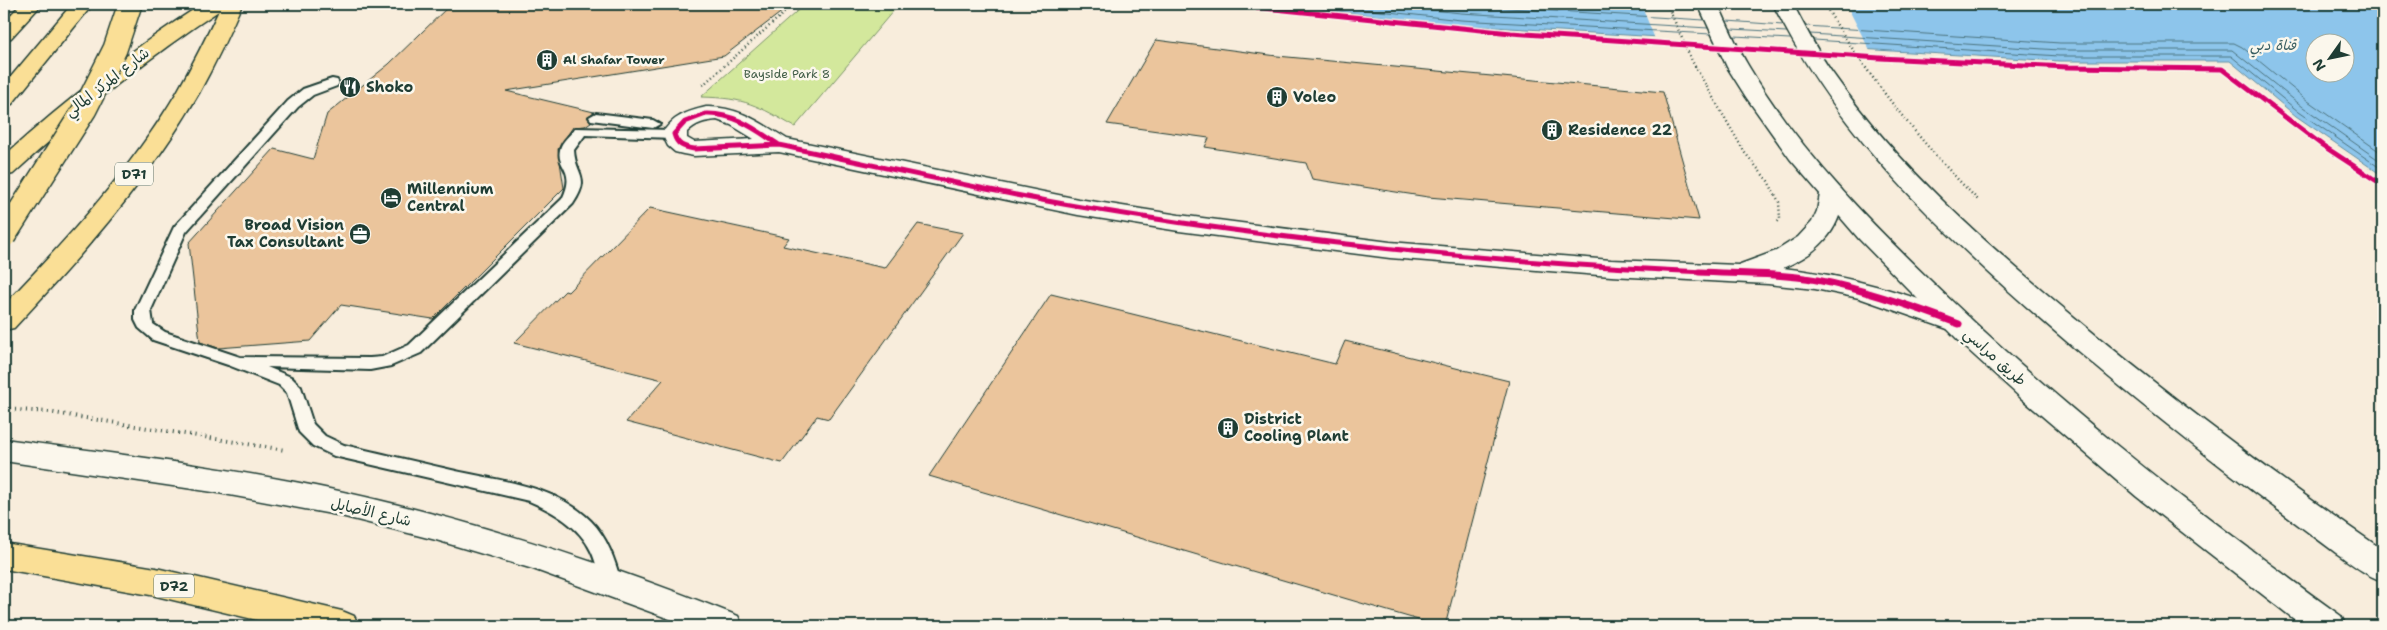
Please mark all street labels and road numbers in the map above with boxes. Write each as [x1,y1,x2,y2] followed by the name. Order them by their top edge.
[61,43,155,124] street label: شارع المركز المالي
[115,162,153,185] road number: D71
[1957,324,2031,393] street label: طريق مراسي
[329,493,413,531] street label: شارع الأصايل
[154,574,194,598] road number: D72

